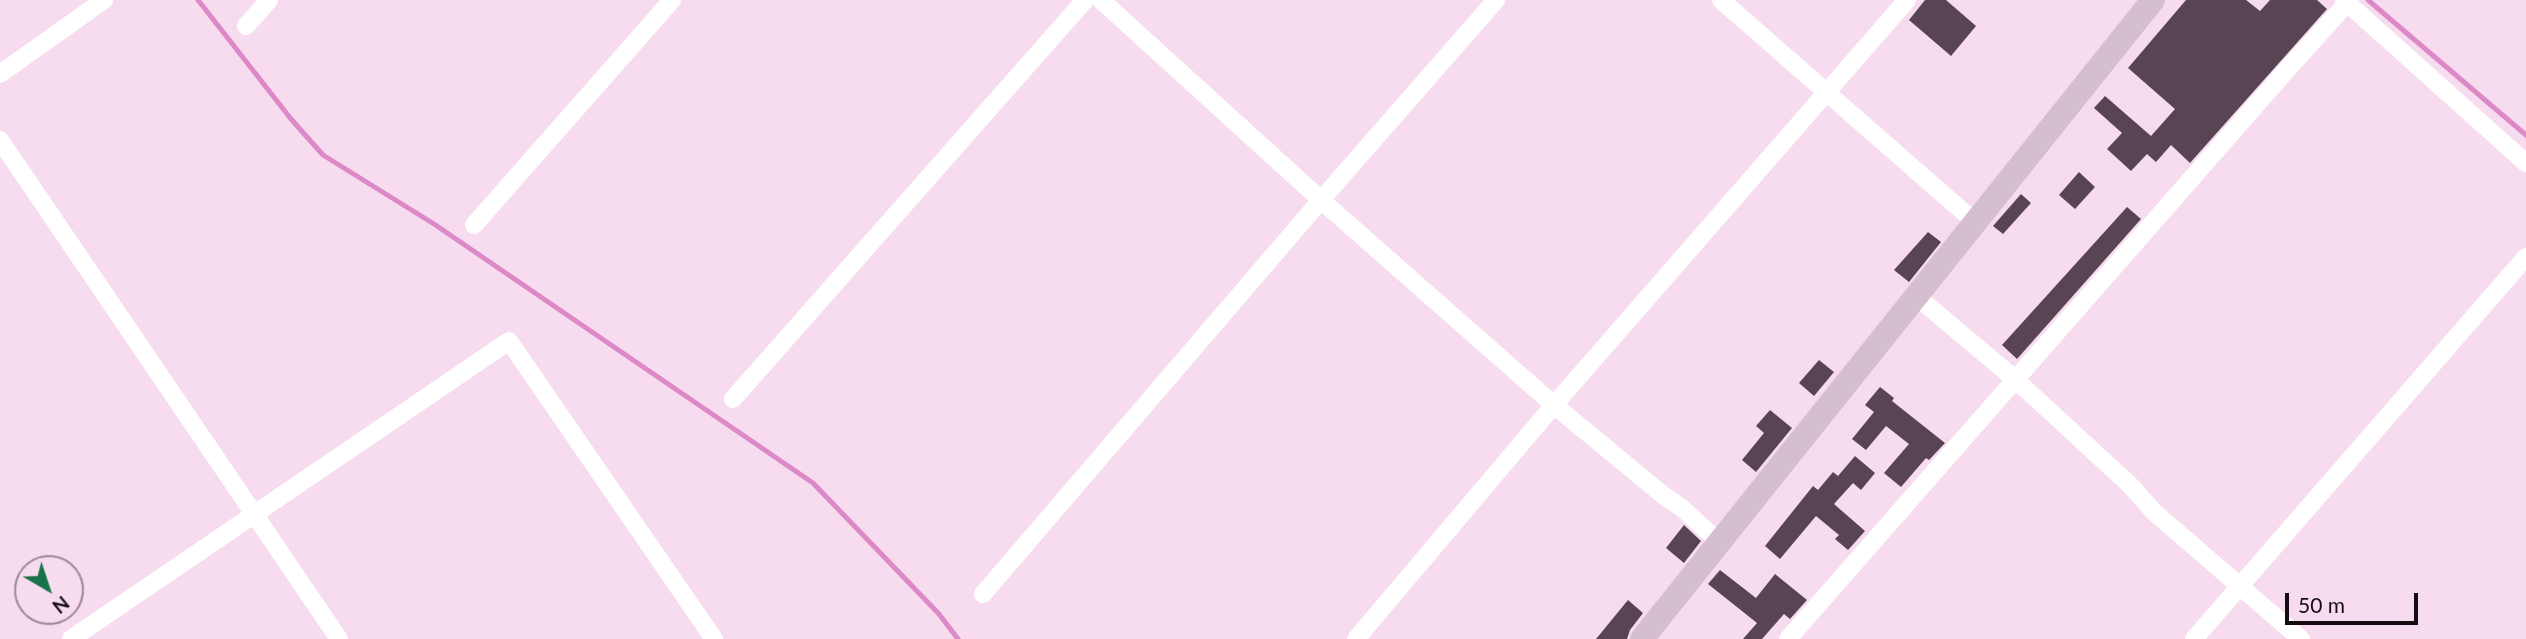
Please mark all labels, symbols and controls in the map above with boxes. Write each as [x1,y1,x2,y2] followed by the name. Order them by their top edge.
[14,555,84,625] north arrow
[2288,580,2421,624] scale bar
[48,592,74,619] text: N
[2298,592,2345,617] text: 50 m

